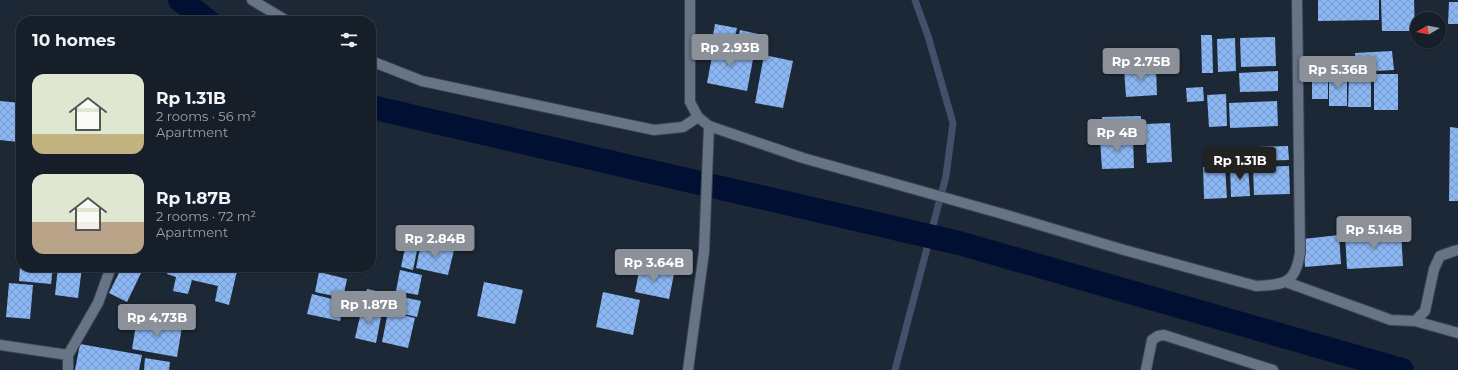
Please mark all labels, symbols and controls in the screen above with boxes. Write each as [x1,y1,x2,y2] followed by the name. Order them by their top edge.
[1410,12,1446,48] north arrow
[1410,12,1446,48] map controls
[338,29,360,51] icon: filters
[32,30,116,50] text: 10 homes
[689,34,771,68] pin: Rp 2.93B
[700,39,760,55] text: Rp 2.93B
[1100,48,1182,82] pin: Rp 2.75B
[1112,53,1170,69] text: Rp 2.75B
[1297,56,1379,90] pin: Rp 5.36B
[1308,61,1368,77] text: Rp 5.36B
[156,88,226,108] text: Rp 1.31B
[64,90,112,138] icon: home
[156,108,256,124] text: 2 rooms · 56 m²
[1089,119,1145,153] pin: Rp 4B
[156,124,228,140] text: Apartment
[1096,124,1138,140] text: Rp 4B
[1199,147,1281,181] pin: Rp 1.31B
[1213,152,1267,168] text: Rp 1.31B
[156,188,231,208] text: Rp 1.87B
[64,190,112,238] icon: home
[156,208,256,224] text: 2 rooms · 72 m²
[1333,216,1415,250] pin: Rp 5.14B
[1345,221,1403,237] text: Rp 5.14B
[156,224,228,240] text: Apartment
[394,225,476,259] pin: Rp 2.84B
[404,230,466,246] text: Rp 2.84B
[613,249,695,283] pin: Rp 3.64B
[624,254,684,270] text: Rp 3.64B
[328,291,410,325] pin: Rp 1.87B
[340,296,398,312] text: Rp 1.87B
[116,304,198,338] pin: Rp 4.73B
[127,309,187,325] text: Rp 4.73B

